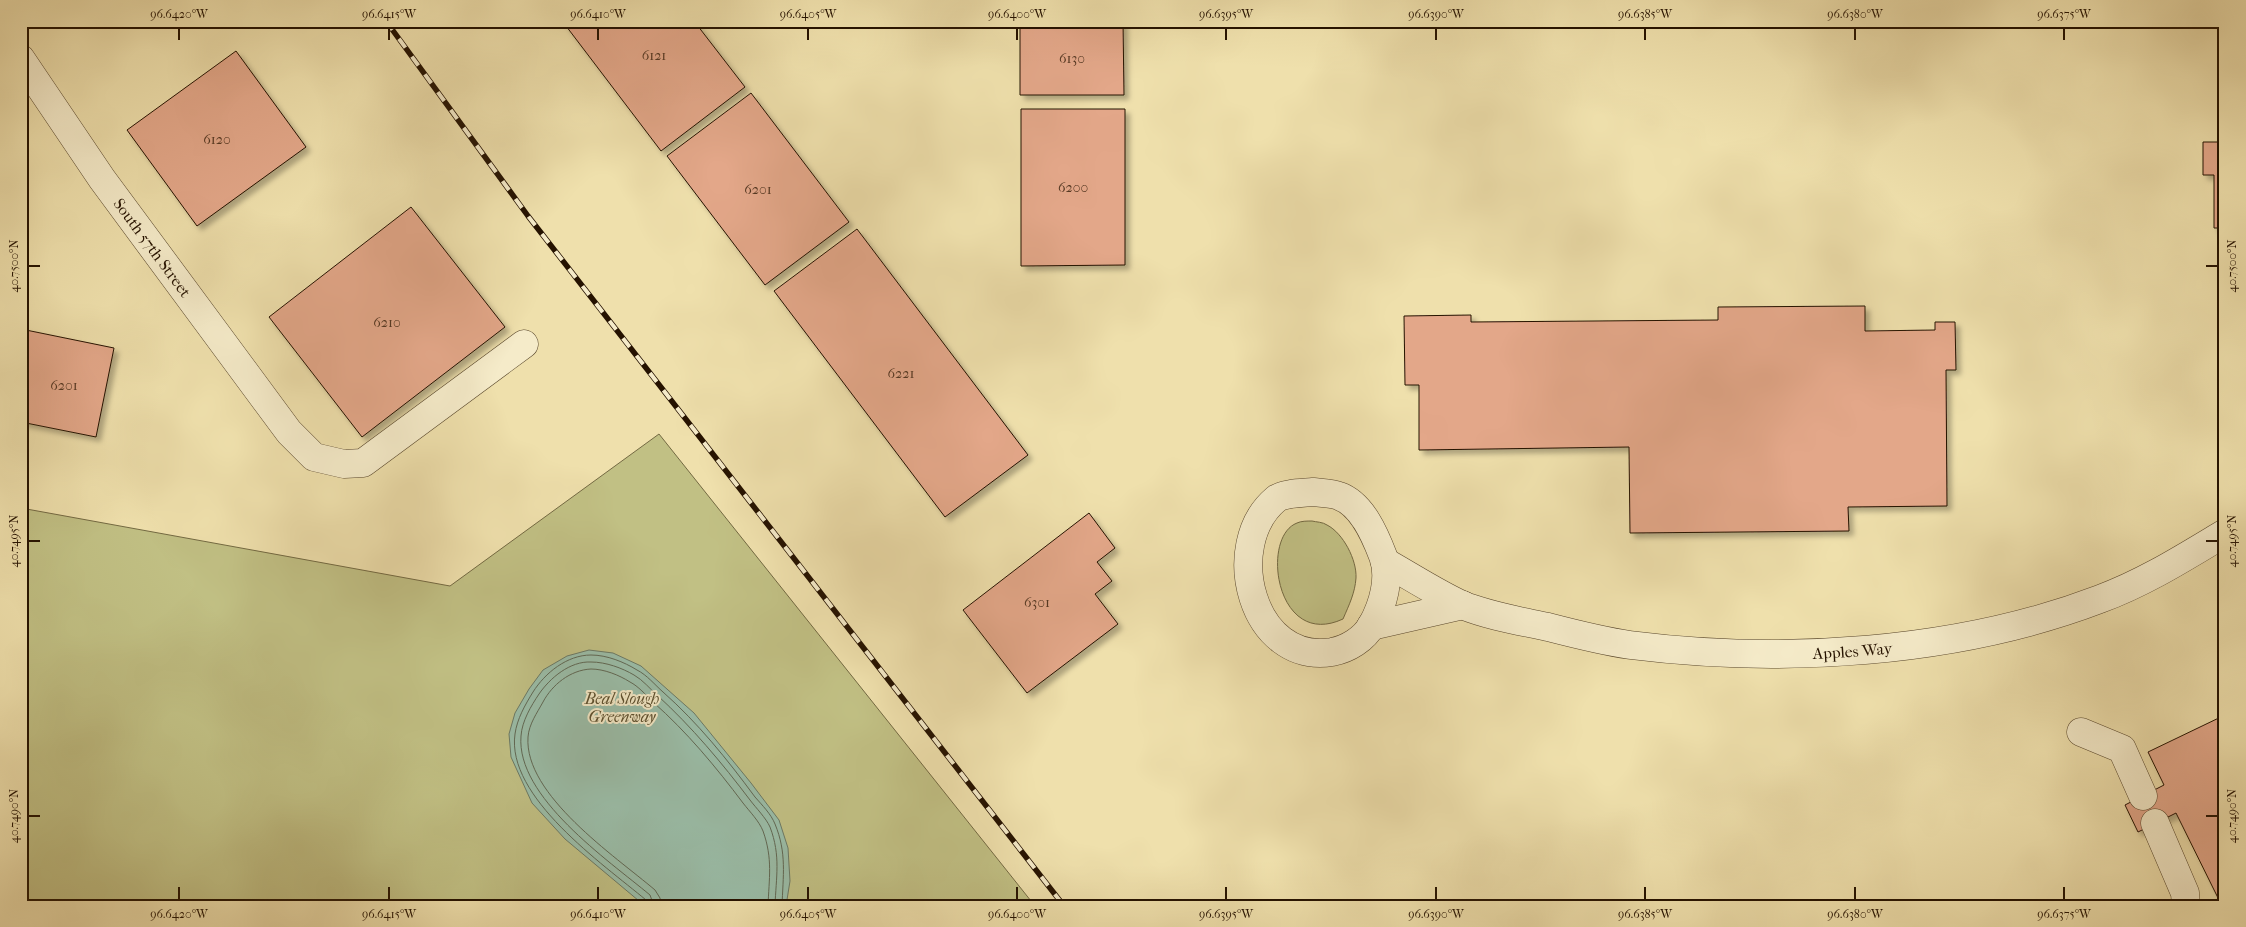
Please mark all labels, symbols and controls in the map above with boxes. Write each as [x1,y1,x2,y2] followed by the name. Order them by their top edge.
[150,7,209,21] text: 96.6420°W
[362,7,417,21] text: 96.6415°W
[570,7,627,21] text: 96.6410°W
[780,7,838,21] text: 96.6405°W
[988,7,1047,21] text: 96.6400°W
[1199,7,1254,21] text: 96.6395°W
[1408,7,1465,21] text: 96.6390°W
[1618,7,1673,21] text: 96.6385°W
[1827,7,1884,21] text: 96.6380°W
[2037,7,2092,21] text: 96.6375°W
[642,47,666,64] house number: 6121
[1059,50,1085,67] house number: 6130
[203,131,231,148] house number: 6120
[1058,179,1088,196] house number: 6200
[744,181,772,198] house number: 6201
[110,194,196,301] street label: South 57th Street
[7,239,21,293] text: 40.7500°N
[2225,239,2239,293] text: 40.7500°N
[373,314,401,331] house number: 6210
[888,365,914,382] house number: 6221
[50,377,78,394] house number: 6201
[7,515,21,567] text: 40.7495°N
[2225,515,2239,567] text: 40.7495°N
[1024,594,1050,611] house number: 6301
[1811,638,1894,663] street label: Apples Way
[584,689,659,726] park label: Beal Slough Greenway
[7,789,21,843] text: 40.7490°N
[2225,789,2239,843] text: 40.7490°N
[150,907,209,921] text: 96.6420°W
[362,907,417,921] text: 96.6415°W
[570,907,627,921] text: 96.6410°W
[780,907,838,921] text: 96.6405°W
[988,907,1047,921] text: 96.6400°W
[1199,907,1254,921] text: 96.6395°W
[1408,907,1465,921] text: 96.6390°W
[1618,907,1673,921] text: 96.6385°W
[1827,907,1884,921] text: 96.6380°W
[2037,907,2092,921] text: 96.6375°W

